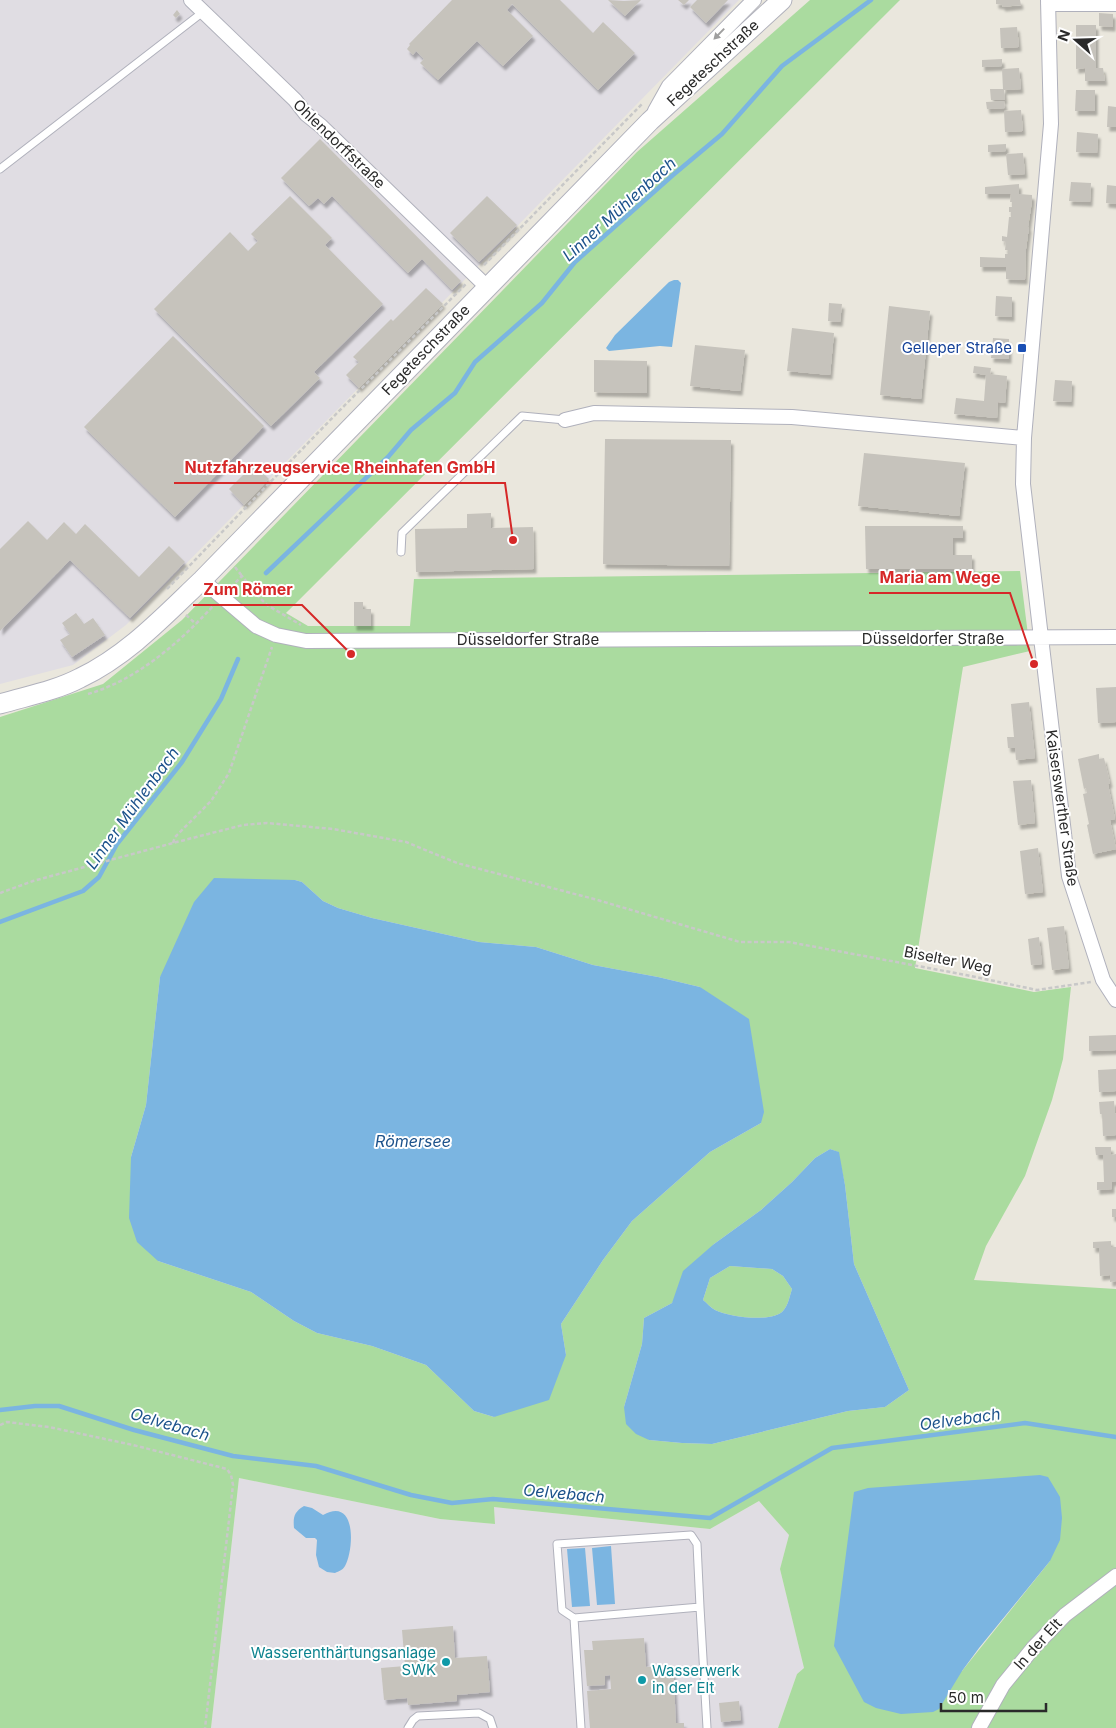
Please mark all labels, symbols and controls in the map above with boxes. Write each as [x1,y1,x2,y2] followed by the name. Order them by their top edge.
[663,15,763,110] street label: Fegeteschstraße
[1051,15,1101,65] north arrow
[1054,27,1073,43] text: N
[713,28,725,40] one-way arrow
[289,95,389,192] street label: Ohlendorffstraße
[558,153,680,265] water label: Linner Mühlenbach
[378,300,474,399] street label: Fegeteschstraße
[902,338,1012,357] place label: Gelleper Straße
[1016,342,1028,354] marker: Gelleper Straße
[174,452,505,483] callout: Nutzfahrzeugservice Rheinhafen GmbH
[185,457,495,477] text: Nutzfahrzeugservice Rheinhafen GmbH
[869,562,1010,593] callout: Maria am Wege
[880,567,1000,587] text: Maria am Wege
[193,574,302,605] callout: Zum Römer
[203,579,293,599] text: Zum Römer
[862,629,1004,648] street label: Düsseldorfer Straße
[457,630,599,649] street label: Düsseldorfer Straße
[1042,728,1083,887] street label: Kaiserswerther Straße
[81,743,183,873] water label: Linner Mühlenbach
[902,942,994,977] street label: Biselter Weg
[375,1131,451,1151] water label: Römersee
[128,1403,212,1445] water label: Oelvebach
[918,1403,1002,1435] water label: Oelvebach
[523,1479,605,1507] water label: Oelvebach
[1010,1614,1066,1673] street label: In der Elt
[251,1643,436,1679] place label: Wasserenthärtungsanlage SWK
[440,1656,452,1668] marker: Wasserenthärtungsanlage SWK
[652,1661,740,1697] place label: Wasserwerk in der Elt
[636,1674,648,1686] marker: Wasserwerk in der Elt
[941,1680,1046,1712] scale bar
[948,1688,984,1707] text: 50 m

